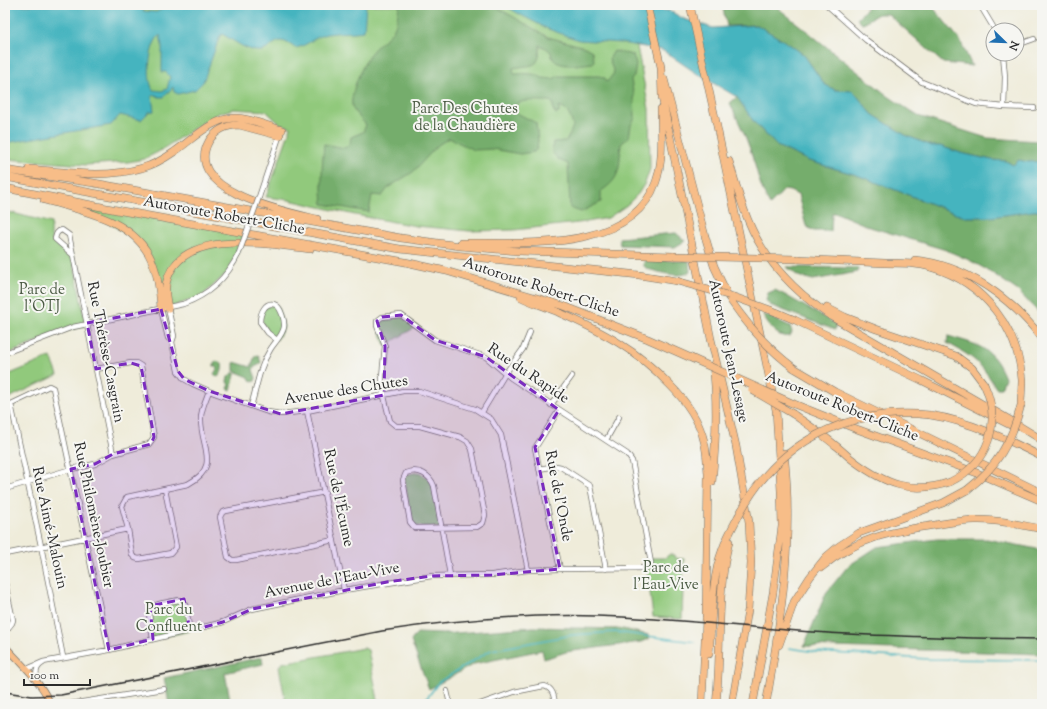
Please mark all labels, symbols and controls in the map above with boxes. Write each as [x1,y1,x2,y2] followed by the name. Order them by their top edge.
[985,22,1025,62] north arrow
[1004,37,1023,53] text: N
[412,99,518,137] park label: Parc Des Chutes de la Chaudière
[142,191,306,241] street label: Autoroute Robert-Cliche
[460,253,622,323] street label: Autoroute Robert-Cliche
[703,277,753,425] street label: Autoroute Jean-Lesage
[81,279,129,425] street label: Rue Thérèse-Casgrain
[19,280,65,318] park label: Parc de l'OTJ
[483,339,573,409] street label: Rue du Rapide
[762,367,922,447] street label: Autoroute Robert-Cliche
[283,371,410,411] street label: Avenue des Chutes
[67,440,119,590] street label: Rue Philomène-Joubier
[317,447,360,549] street label: Rue de l'Écume
[539,449,577,543] street label: Rue de l'Onde
[26,465,72,591] street label: Rue Aimé-Malouin
[263,558,401,604] street label: Avenue de l'Eau-Vive
[633,558,699,596] park label: Parc de l'Eau-Vive
[136,600,202,638] park label: Parc du Confluent
[24,661,90,687] scale bar
[30,667,59,685] text: 100 m

